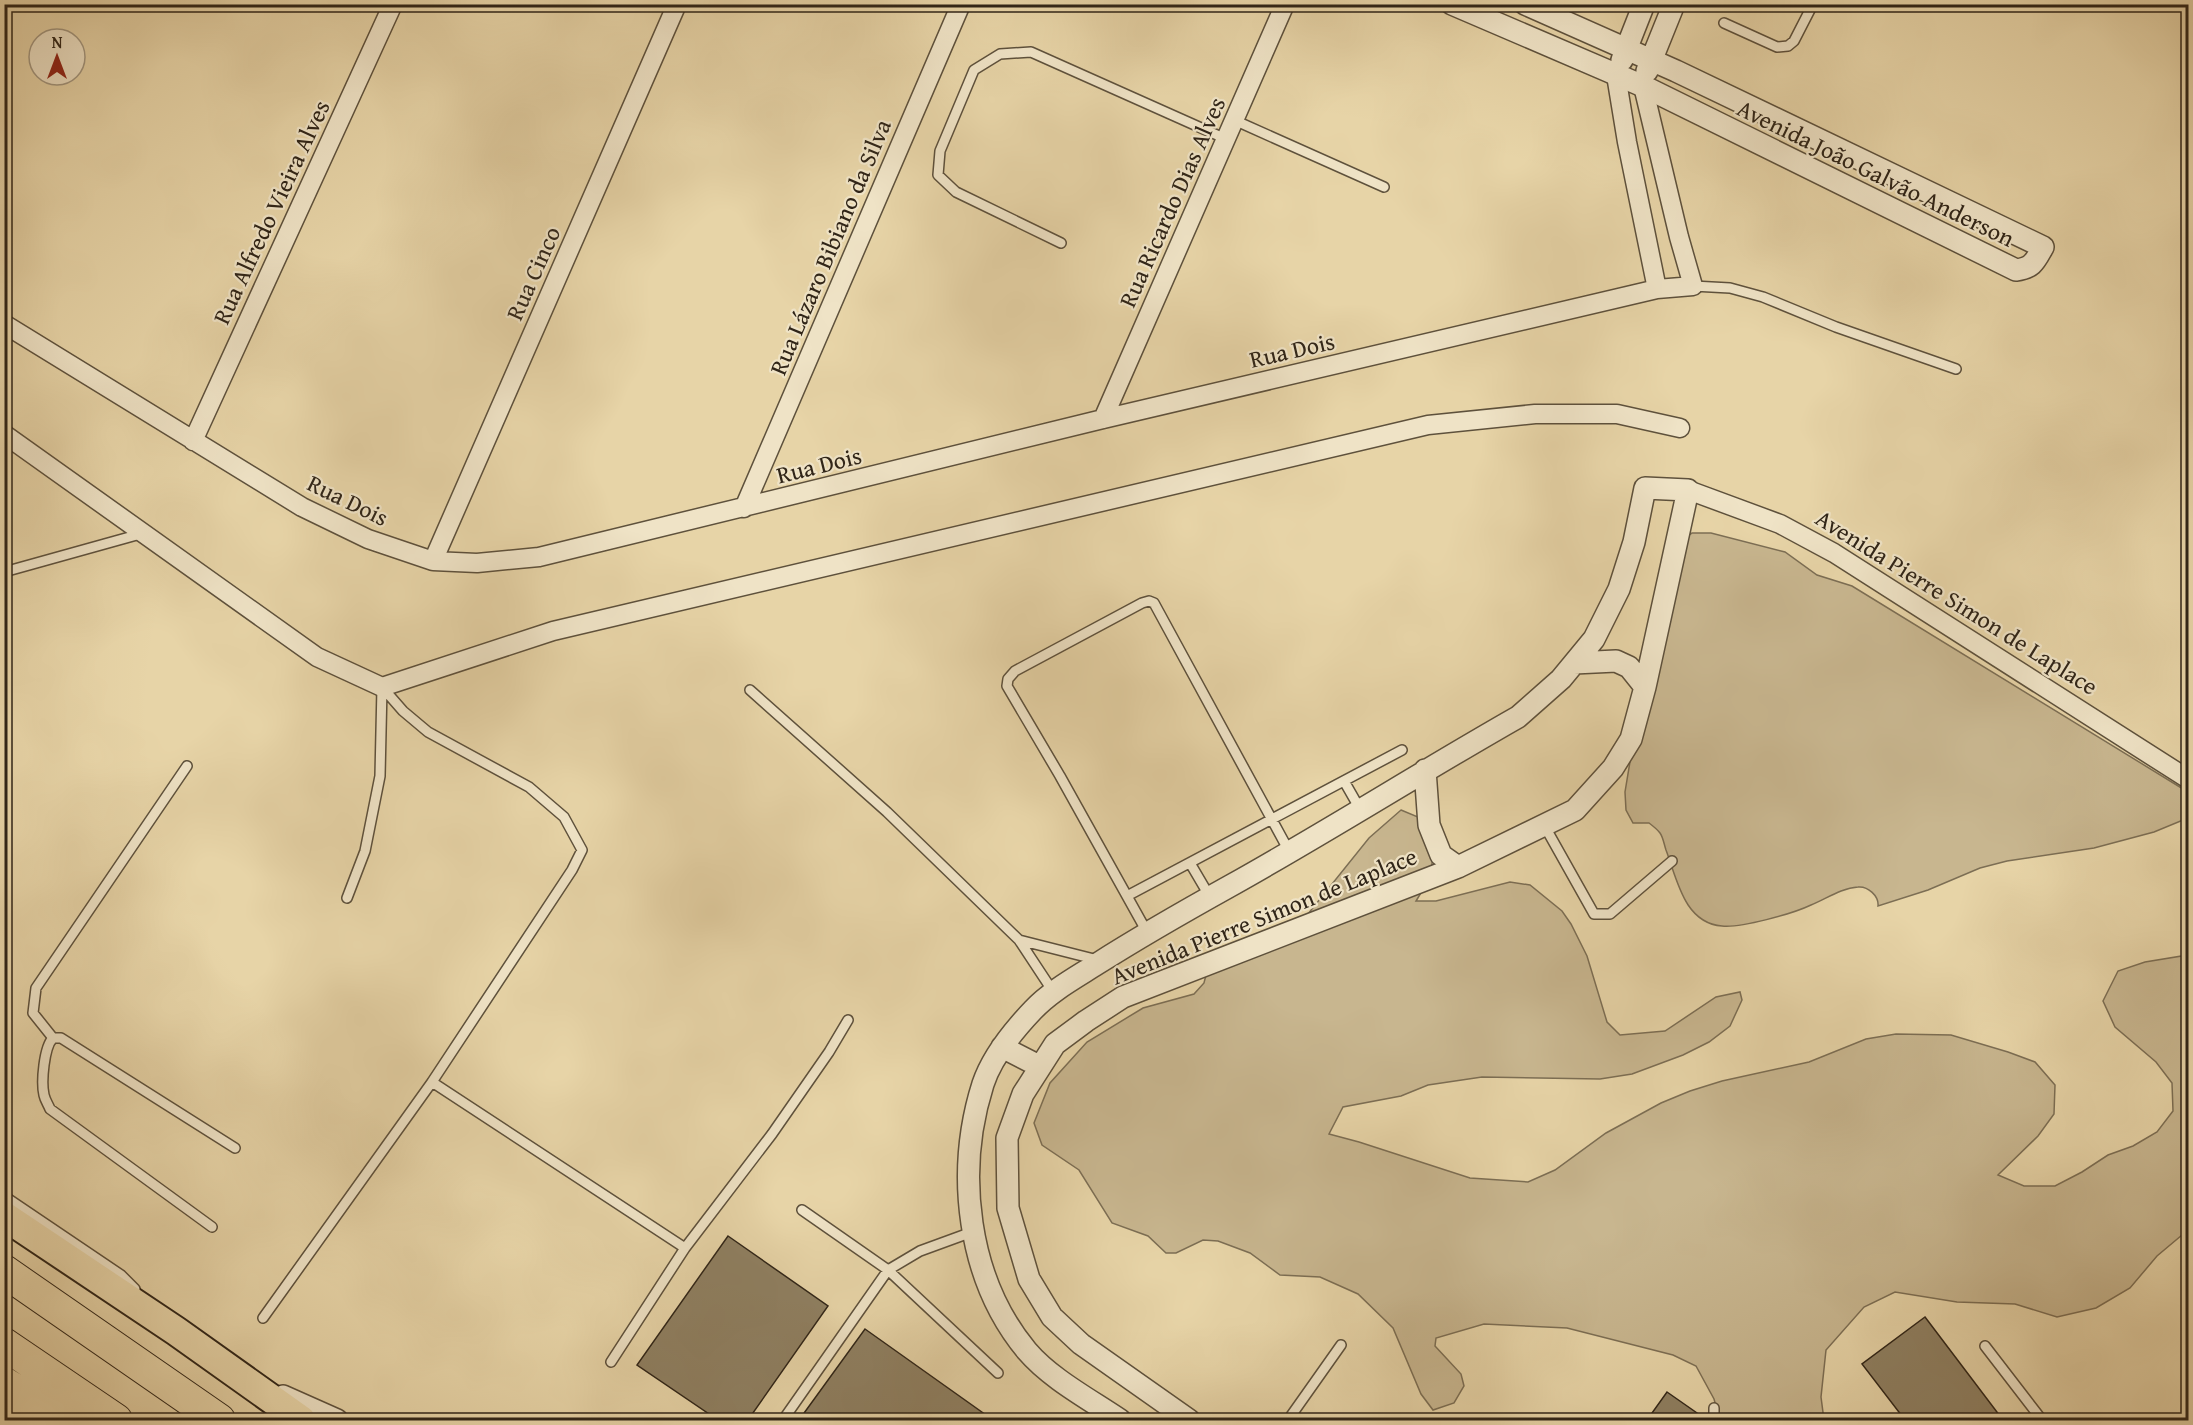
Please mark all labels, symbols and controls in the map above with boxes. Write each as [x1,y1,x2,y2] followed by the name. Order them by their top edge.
[27,27,87,87] north arrow
[52,30,63,54] text: N
[1731,90,2021,256] street label: Avenida João Galvão Anderson
[1110,91,1234,313] street label: Rua Ricardo Dias Alves
[204,94,338,330] street label: Rua Alfredo Vieira Alves
[760,113,900,380] street label: Rua Lázaro Bibiano da Silva
[497,220,569,326] street label: Rua Cinco
[1246,323,1338,377] street label: Rua Dois
[773,438,865,492] street label: Rua Dois
[301,465,395,535] street label: Rua Dois
[1809,501,2105,703] street label: Avenida Pierre Simon de Laplace
[1106,839,1422,993] street label: Avenida Pierre Simon de Laplace

